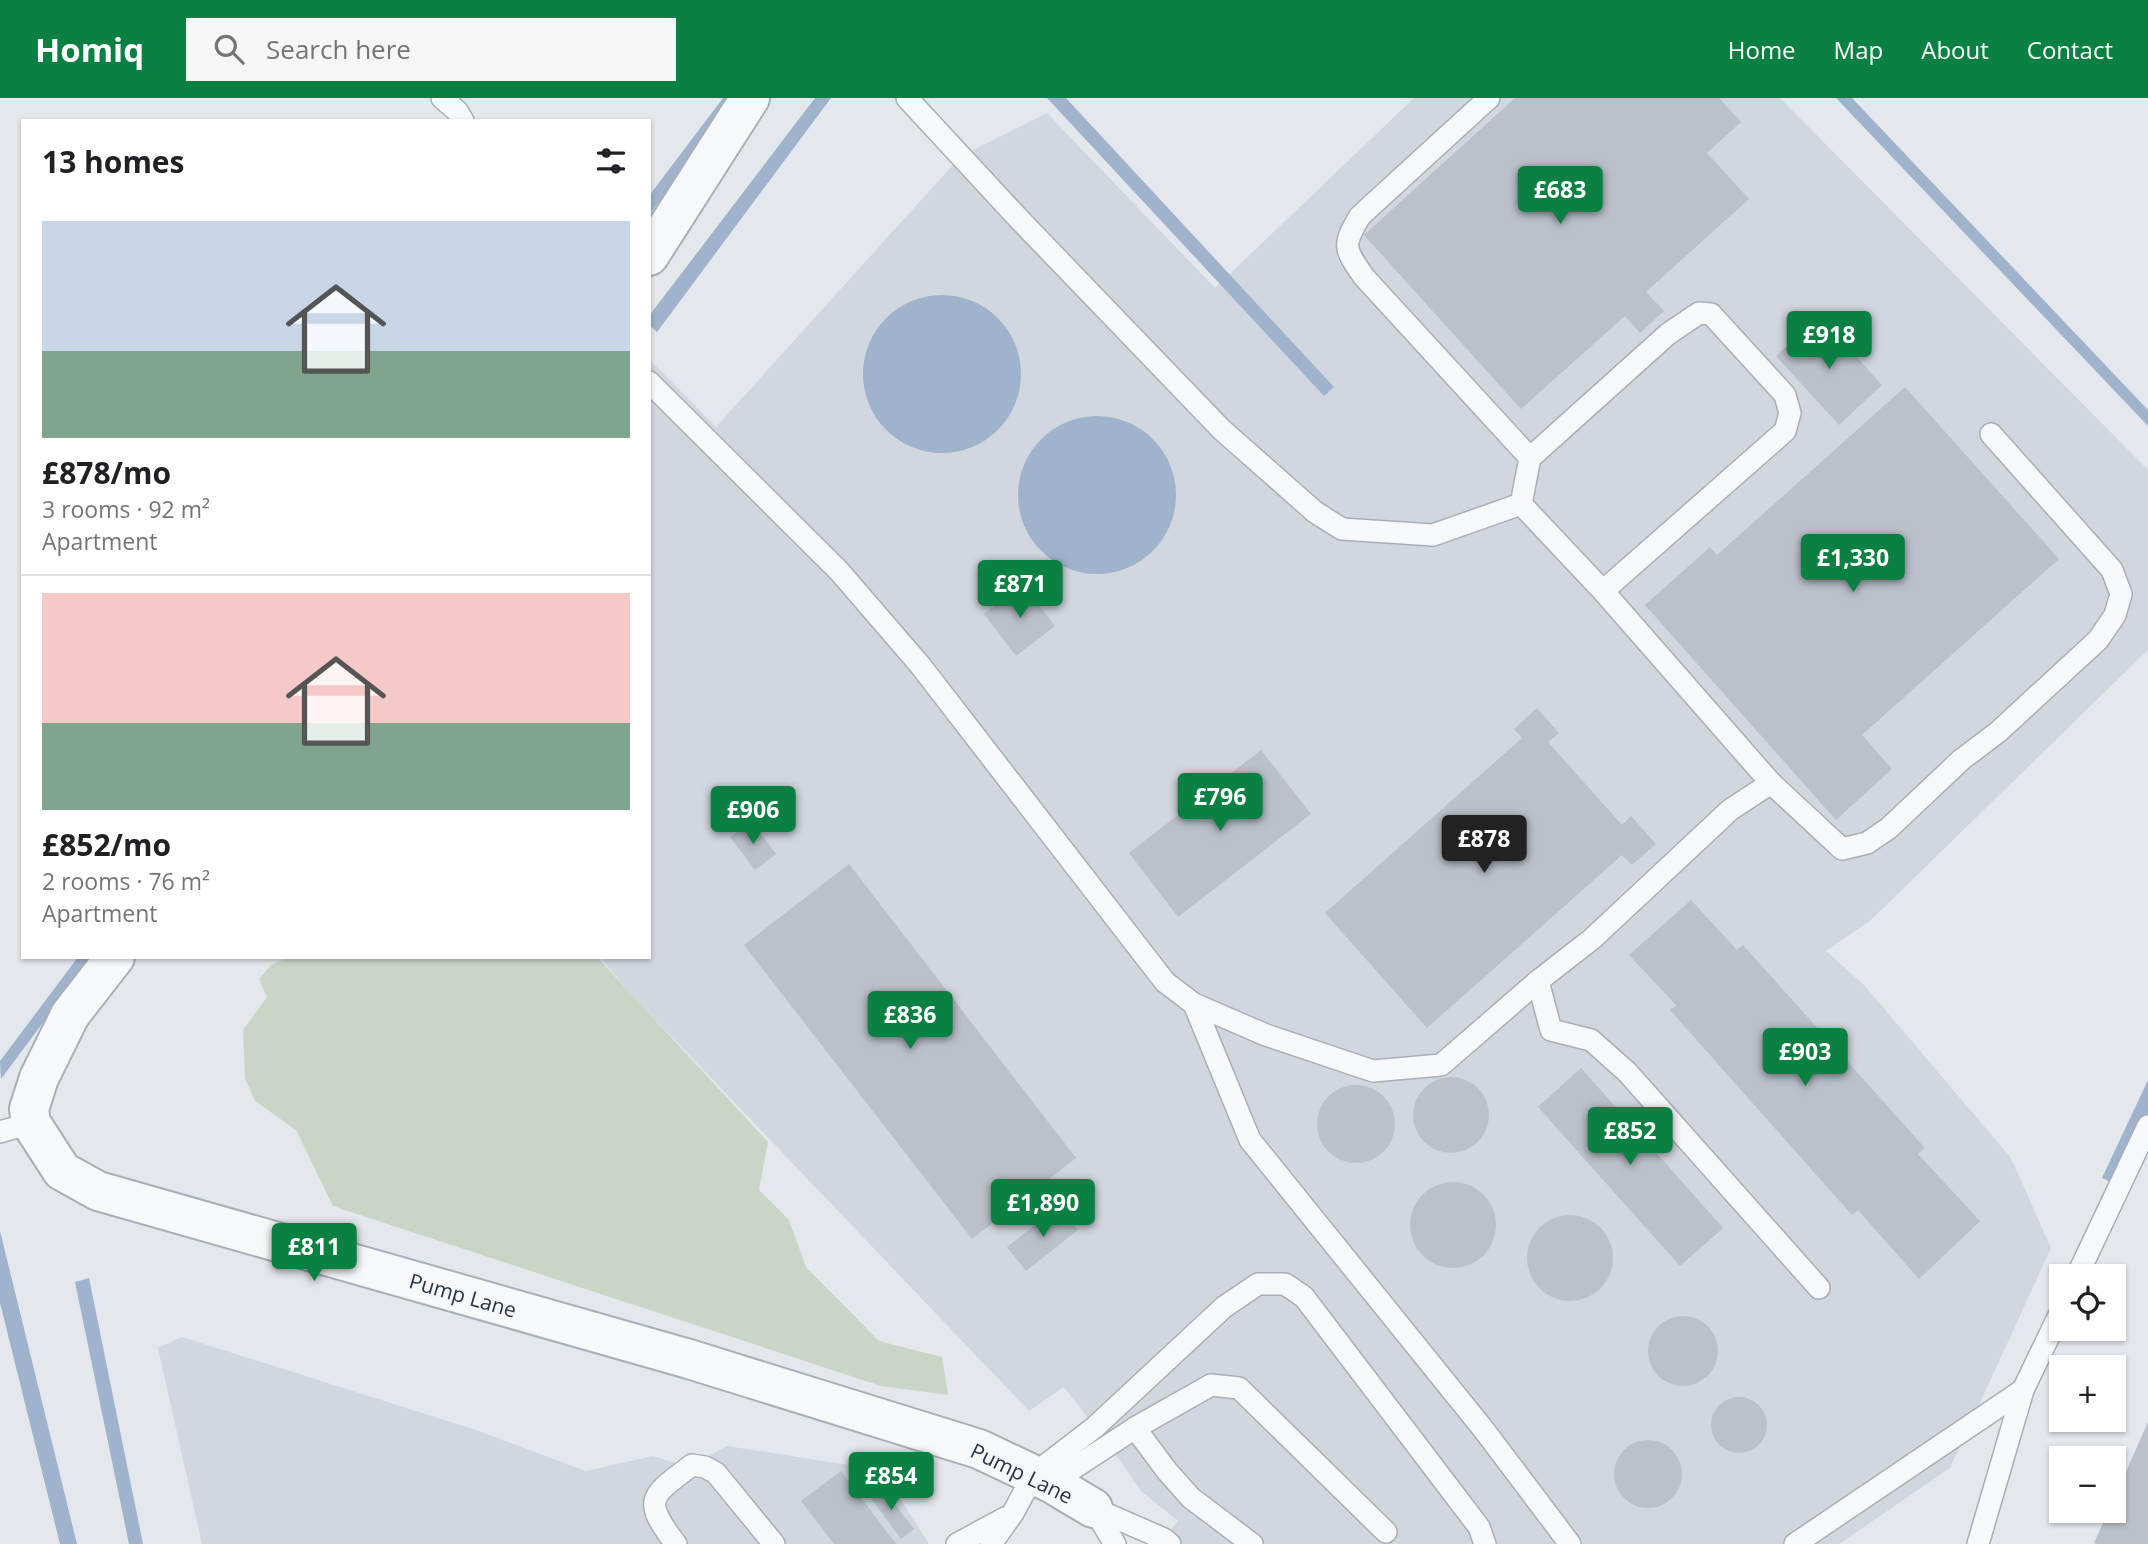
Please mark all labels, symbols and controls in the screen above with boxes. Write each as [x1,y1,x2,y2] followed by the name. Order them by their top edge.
[186,18,676,81] search box
[35,27,144,72] text: Homiq
[210,30,248,68] icon: search
[266,31,411,67] text: Search here
[1728,33,1796,66] text: Home
[1834,33,1883,66] text: Map
[1921,33,1989,66] text: About
[2027,33,2113,66] text: Contact
[42,141,185,182] text: 13 homes
[592,142,630,180] icon: filters
[1519,166,1601,226] pin: £683
[1534,173,1586,205] text: £683
[273,266,399,392] icon: home
[1788,312,1870,371] pin: £918
[1803,318,1855,350] text: £918
[42,452,171,493] text: £878/mo
[42,493,210,525] text: 3 rooms · 92 m²
[42,525,158,557] text: Apartment
[1796,534,1910,594] pin: £1,330
[1817,541,1889,573] text: £1,330
[979,560,1061,620] pin: £871
[994,567,1046,599] text: £871
[273,638,399,764] icon: home
[1179,774,1261,833] pin: £796
[1194,780,1246,812] text: £796
[712,786,794,846] pin: £906
[727,793,779,825] text: £906
[1443,816,1525,875] pin: £878
[1458,822,1510,854] text: £878
[42,824,171,865] text: £852/mo
[42,865,210,897] text: 2 rooms · 76 m²
[42,897,158,929] text: Apartment
[869,992,951,1051] pin: £836
[884,998,936,1030] text: £836
[1764,1028,1846,1088] pin: £903
[1779,1035,1831,1067] text: £903
[1589,1108,1671,1167] pin: £852
[1604,1114,1656,1146] text: £852
[986,1180,1100,1239] pin: £1,890
[1007,1186,1079,1218] text: £1,890
[273,1224,355,1283] pin: £811
[288,1230,340,1262] text: £811
[2049,1264,2126,1523] map controls
[2049,1264,2126,1341] button: locate
[406,1266,520,1324] street label: Pump Lane
[2049,1355,2126,1432] button: +
[966,1436,1078,1510] street label: Pump Lane
[2049,1446,2126,1523] button: −
[850,1452,932,1512] pin: £854
[865,1459,917,1491] text: £854

